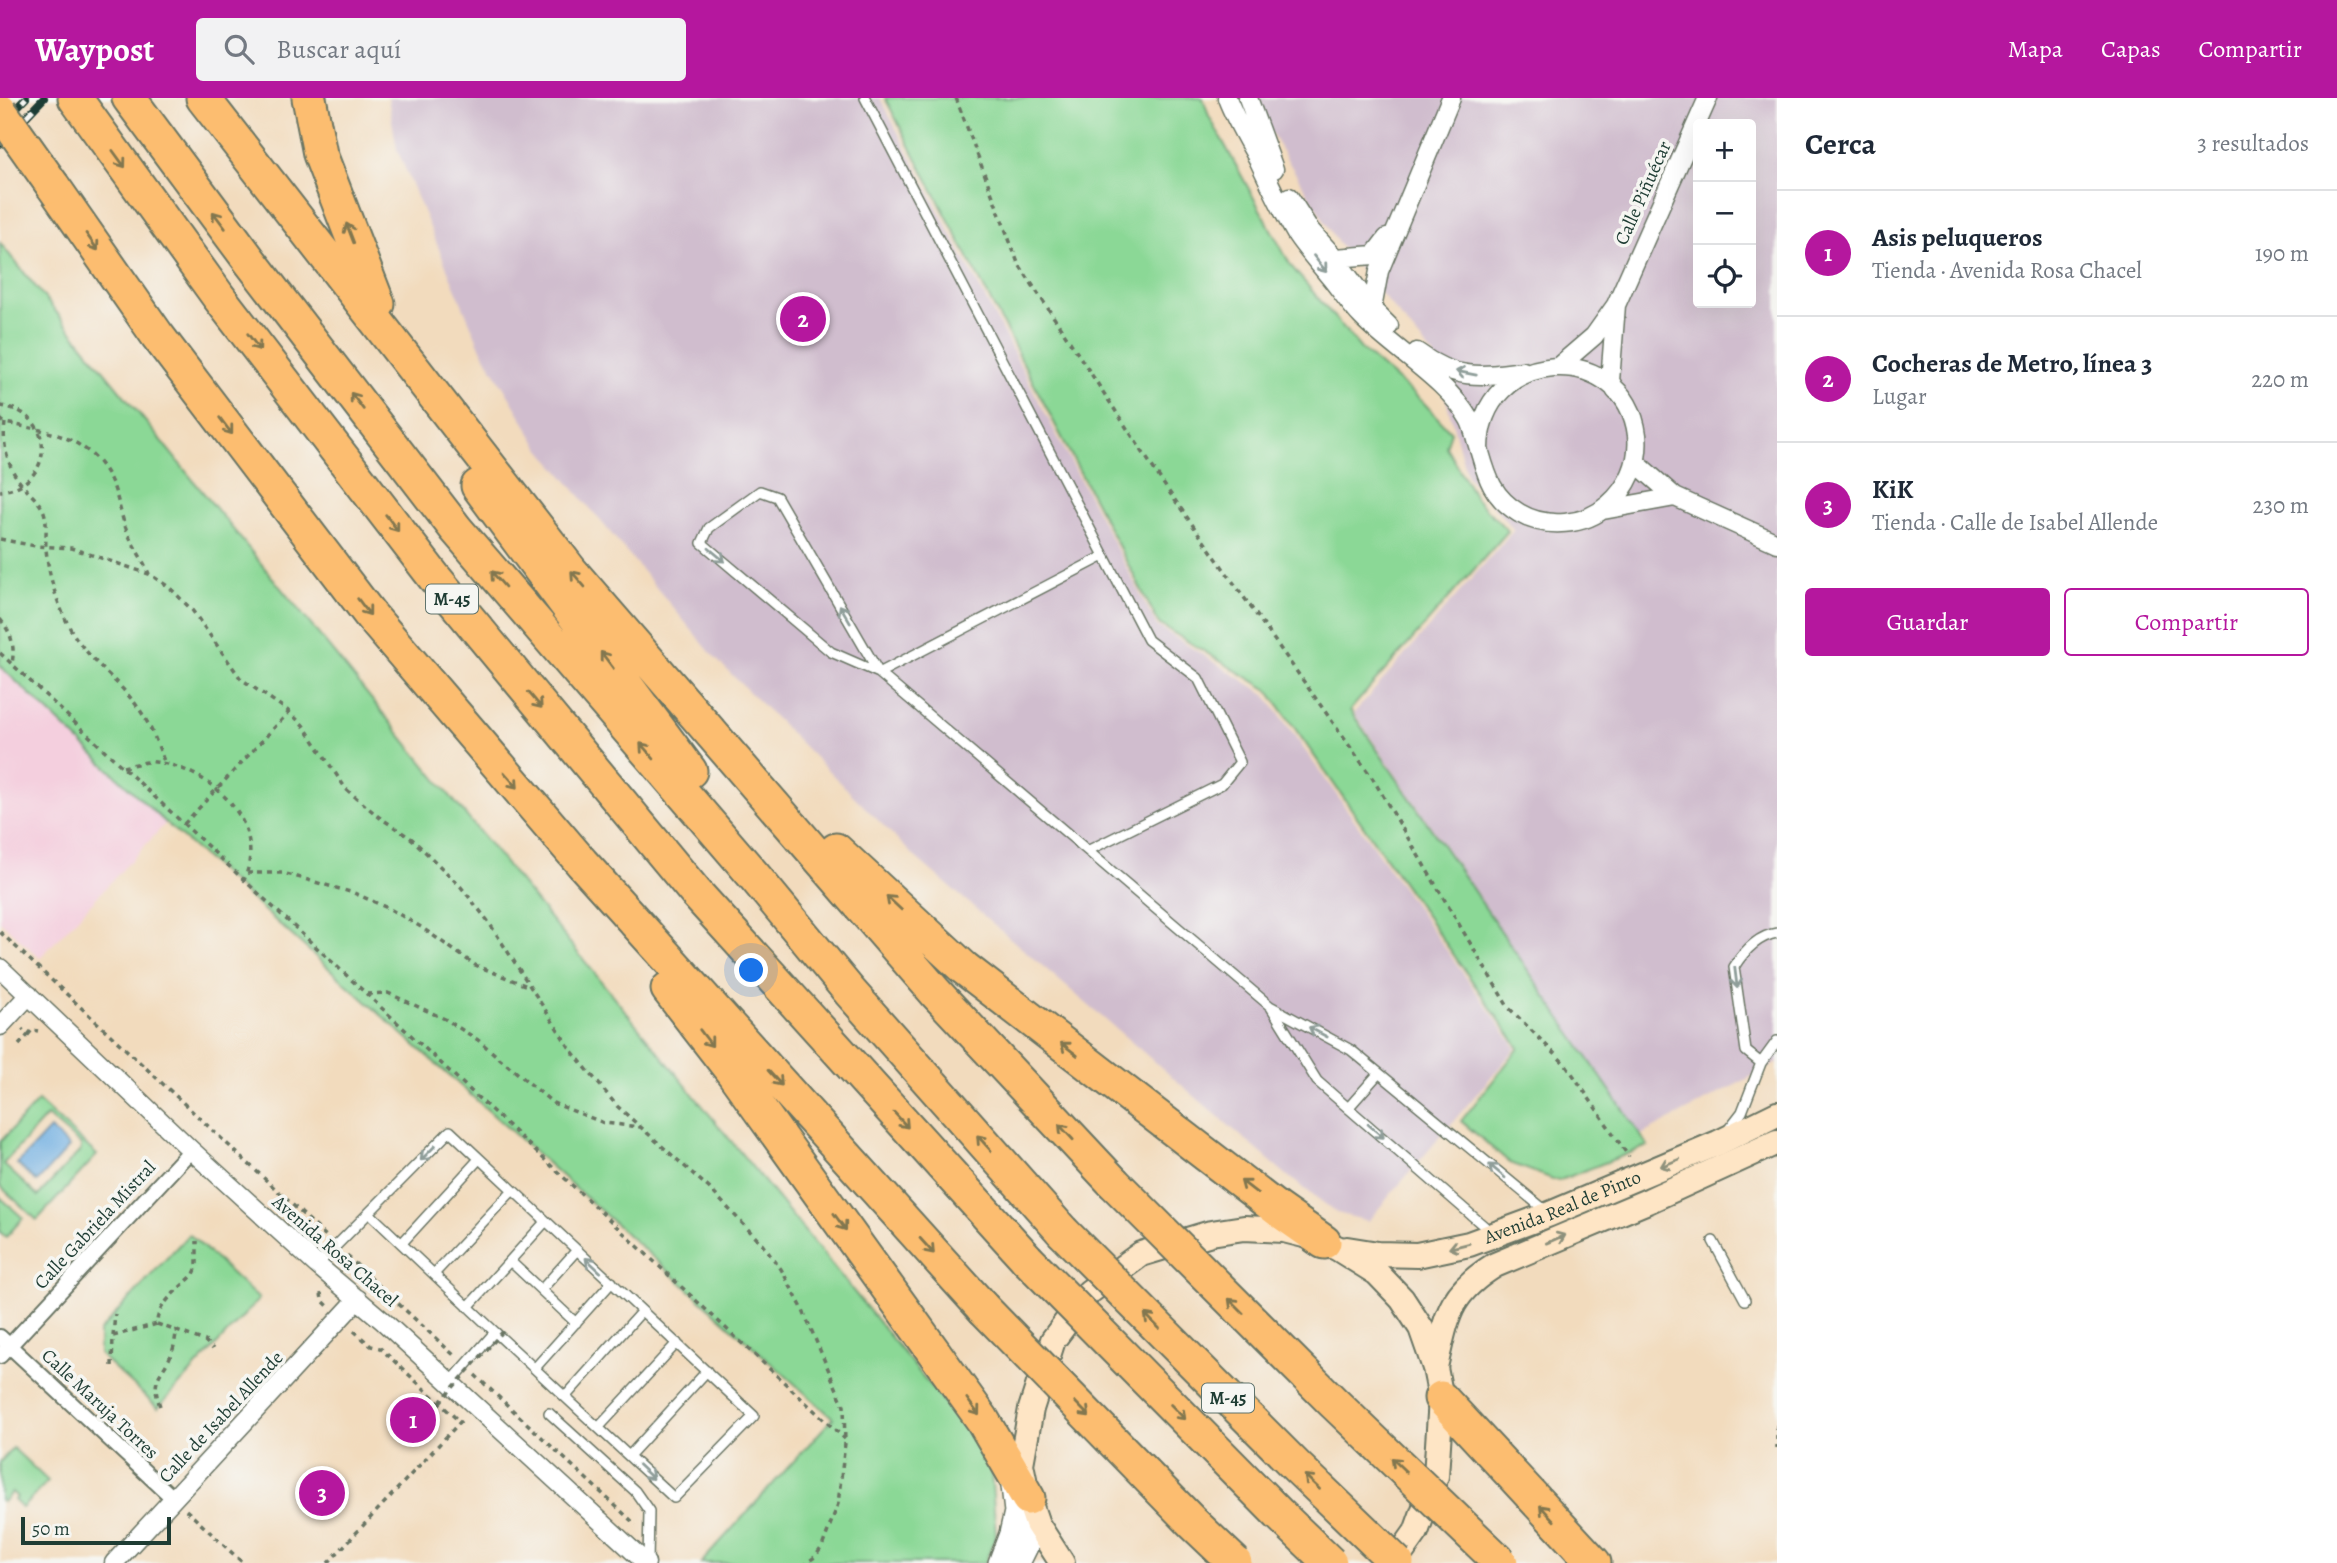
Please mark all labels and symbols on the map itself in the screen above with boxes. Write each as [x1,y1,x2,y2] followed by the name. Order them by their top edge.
[1608,137,1678,249] street label: Calle Piñuécar
[112,149,126,168] one-way arrow
[212,210,227,229] one-way arrow
[343,223,356,245] one-way arrow
[85,232,99,251] one-way arrow
[1312,254,1327,272] one-way arrow
[780,293,826,345] pin: 2
[246,333,261,351] one-way arrow
[1455,366,1478,380] one-way arrow
[349,392,364,410] one-way arrow
[219,416,233,435] one-way arrow
[385,513,400,532] one-way arrow
[707,548,725,563] one-way arrow
[490,570,506,588] one-way arrow
[570,570,586,588] one-way arrow
[426,584,478,614] road number: M-45
[356,597,371,616] one-way arrow
[838,605,852,625] one-way arrow
[600,650,615,669] one-way arrow
[527,690,543,708] one-way arrow
[639,742,655,760] one-way arrow
[503,771,519,789] one-way arrow
[886,895,903,912] one-way arrow
[734,953,768,987] your location
[1729,966,1742,989] one-way arrow
[1308,1025,1328,1039] one-way arrow
[699,1028,714,1047] one-way arrow
[1060,1041,1079,1056] one-way arrow
[767,1068,783,1086] one-way arrow
[892,1111,909,1128] one-way arrow
[1058,1123,1074,1141] one-way arrow
[1367,1123,1385,1139] one-way arrow
[976,1134,992,1152] one-way arrow
[419,1145,436,1162] one-way arrow
[28,1155,162,1295] street label: Calle Gabriela Mistral
[1660,1157,1682,1170] one-way arrow
[1488,1163,1506,1179] one-way arrow
[1479,1164,1645,1251] street label: Avenida Real de Pinto
[1241,1180,1259,1195] one-way arrow
[266,1189,404,1313] street label: Avenida Rosa Chacel
[833,1212,847,1231] one-way arrow
[1544,1232,1566,1245] one-way arrow
[919,1237,935,1255] one-way arrow
[1448,1240,1471,1253] one-way arrow
[584,1257,602,1273] one-way arrow
[1228,1297,1245,1314] one-way arrow
[1144,1313,1161,1330] one-way arrow
[36,1343,164,1465] street label: Calle Maruja Torres
[153,1345,289,1489] street label: Calle de Isabel Allende
[1202,1384,1254,1413] road number: M-45
[390,1394,436,1446] pin: 1
[966,1397,980,1416] one-way arrow
[1073,1401,1090,1418] one-way arrow
[1169,1404,1186,1421] one-way arrow
[1390,1457,1408,1473] one-way arrow
[637,1463,654,1480] one-way arrow
[299,1467,345,1519] pin: 3
[1304,1474,1321,1491] one-way arrow
[1539,1505,1556,1522] one-way arrow
[21,1514,172,1546] scale bar

